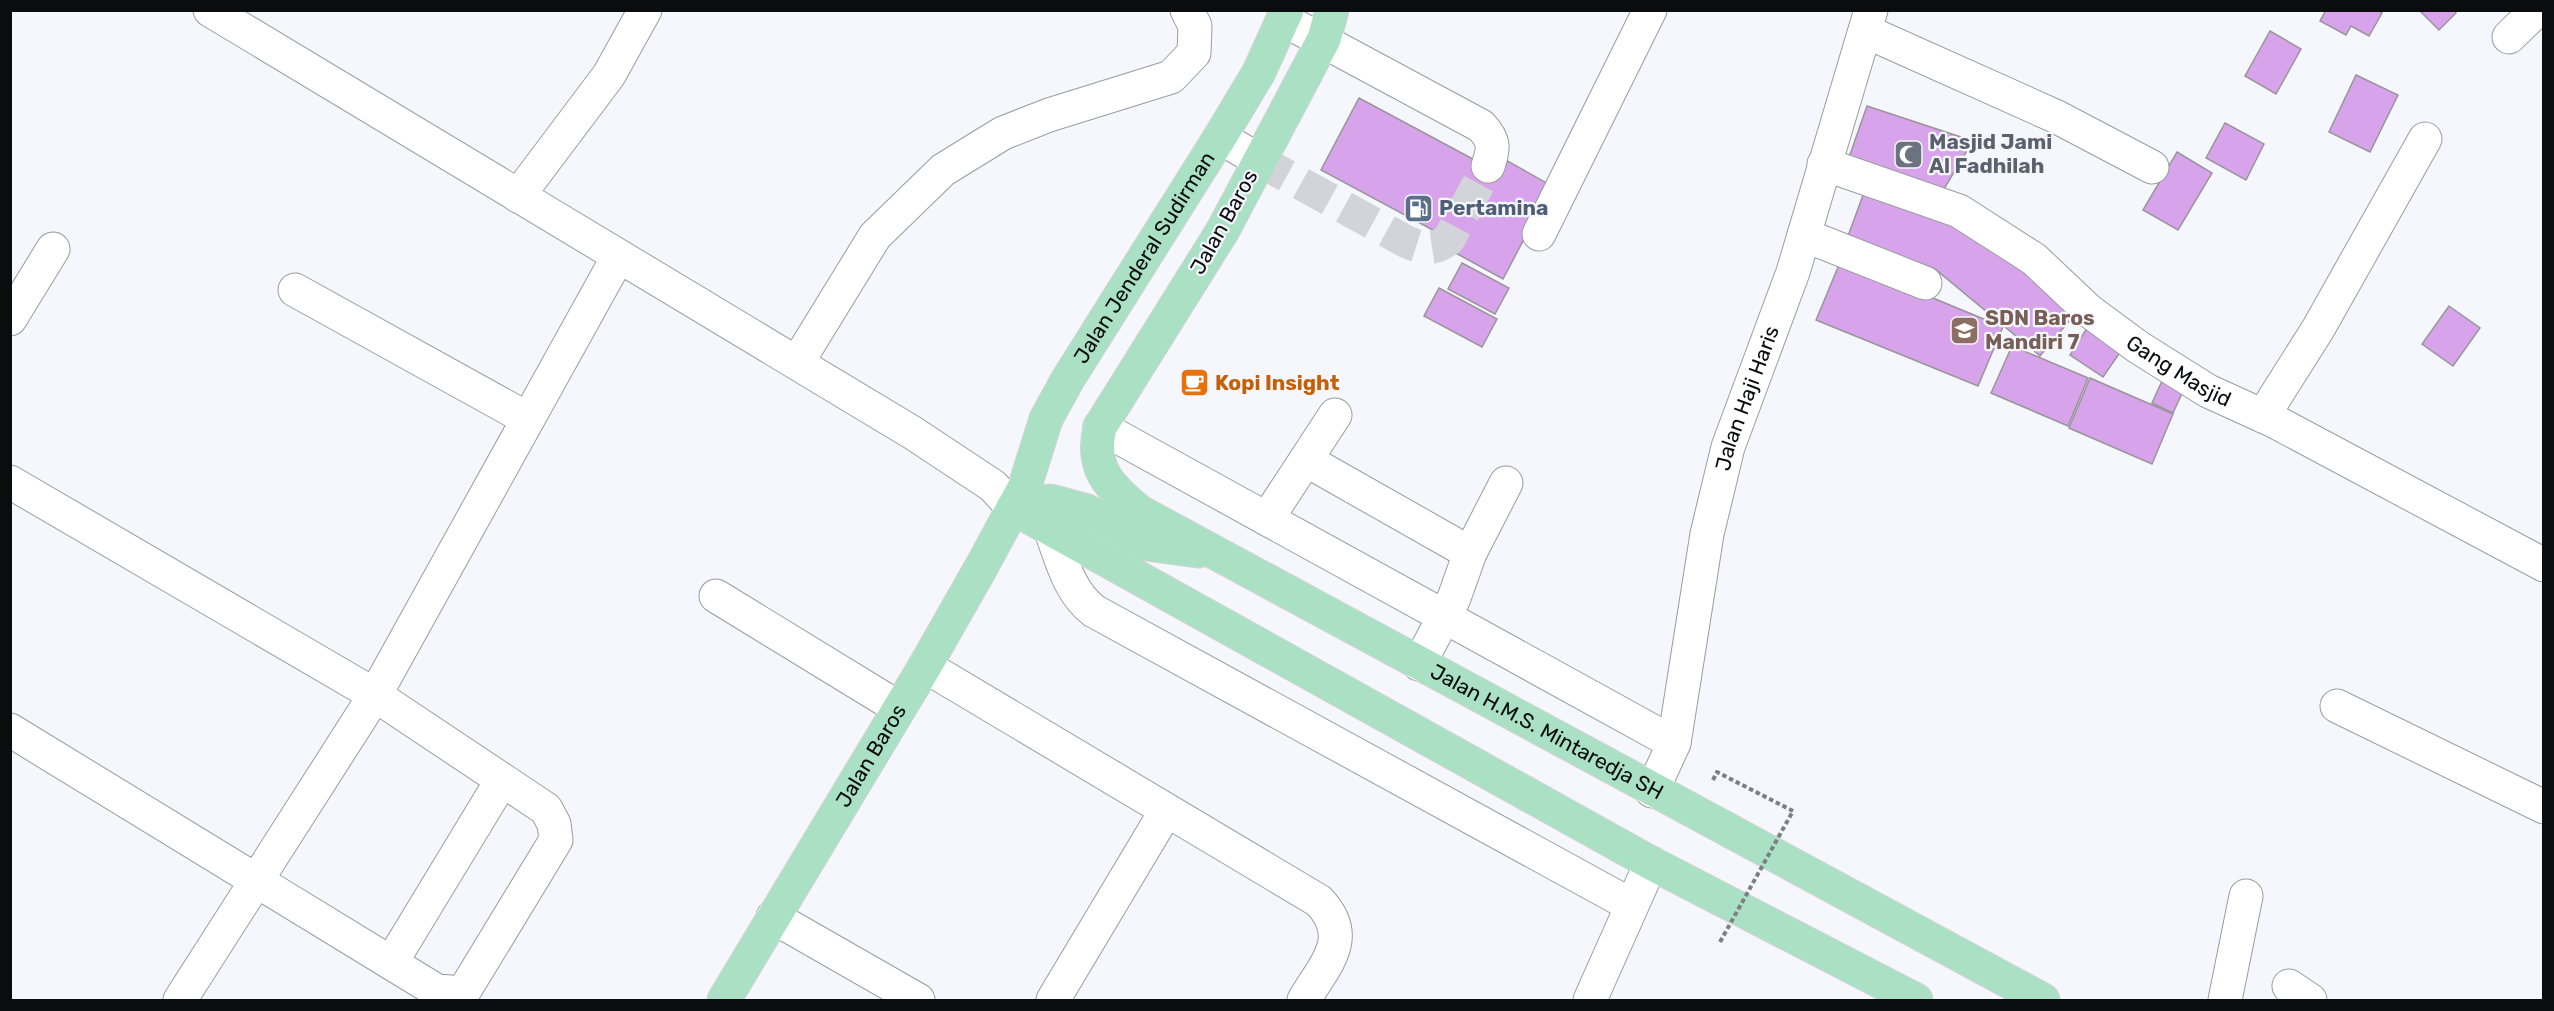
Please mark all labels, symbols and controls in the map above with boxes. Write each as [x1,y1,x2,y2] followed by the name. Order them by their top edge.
[1929,129,2052,178] place label: Masjid Jami Al Fadhilah
[1892,138,1924,170] mosque icon: Masjid Jami Al Fadhilah
[1068,147,1220,368] street label: Jalan Jenderal Sudirman
[1185,165,1263,278] street label: Jalan Baros
[1402,192,1434,224] fuel station icon: Pertamina
[1439,195,1548,220] place label: Pertamina
[1985,305,2095,354] place label: SDN Baros Mandiri 7
[1948,314,1980,346] school or university icon: SDN Baros Mandiri 7
[1710,322,1784,473] street label: Jalan Haji Haris
[2122,330,2235,412] street label: Gang Masjid
[1178,367,1210,399] cafe icon: Kopi Insight
[1215,370,1340,395] place label: Kopi Insight
[1426,658,1668,805] street label: Jalan H.M.S. Mintaredja SH
[830,700,911,812] street label: Jalan Baros

